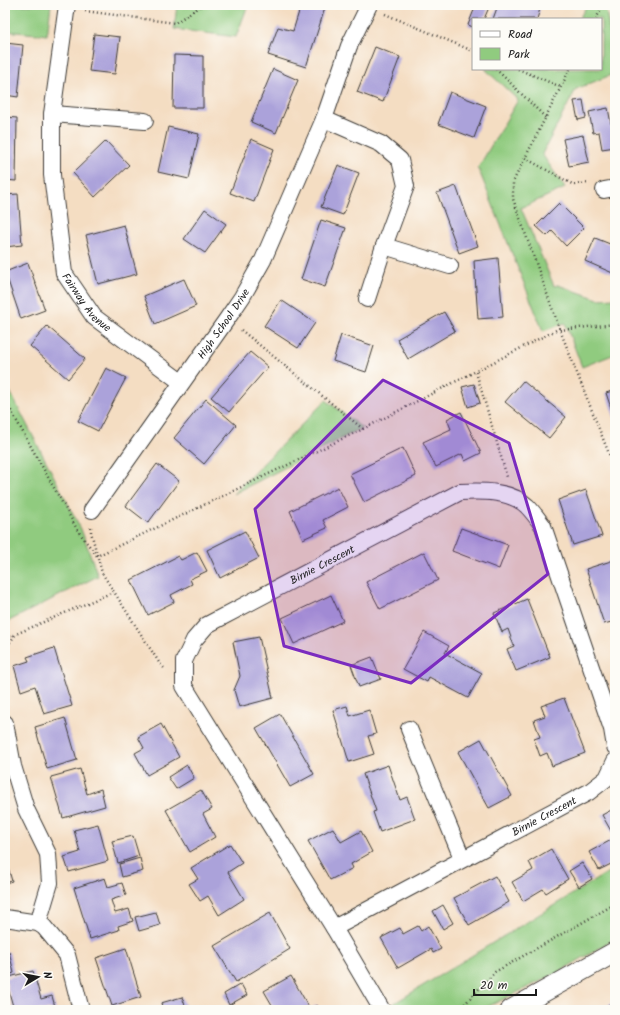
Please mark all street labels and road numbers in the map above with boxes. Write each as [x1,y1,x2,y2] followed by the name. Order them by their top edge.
[56,270,115,337] street label: Fairway Avenue
[193,285,255,363] street label: High School Drive
[287,540,359,590] street label: Birnie Crescent
[509,792,581,842] street label: Birnie Crescent

